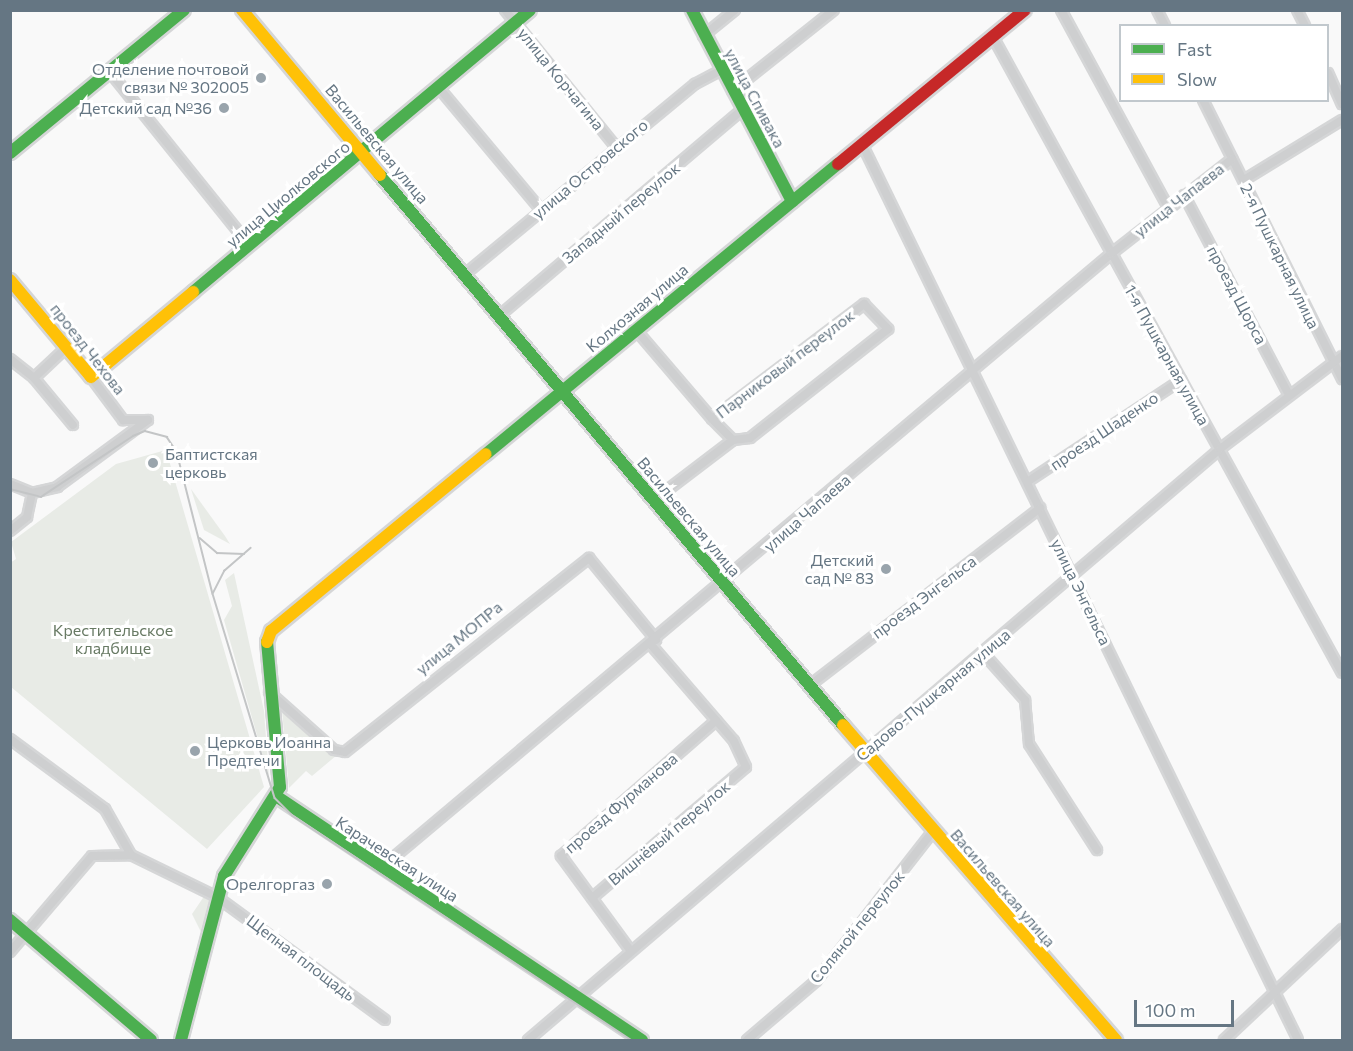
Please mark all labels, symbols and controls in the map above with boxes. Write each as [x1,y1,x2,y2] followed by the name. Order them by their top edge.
[514,24,608,134] street label: улица Корчагина
[1119,24,1329,102] legend
[1177,38,1212,60] text: Fast
[721,45,789,151] street label: улица Спивака
[92,59,249,97] place label: Отделение почтовой связи № 302005
[1177,68,1217,90] text: Slow
[254,71,268,85] marker: Отделение почтовой связи № 302005
[321,80,433,208] street label: Васильевская улица
[79,98,212,118] place label: Детский сад №36
[217,101,231,115] marker: Детский сад №36
[528,115,652,223] street label: улица Островского
[222,137,354,251] street label: улица Циолковского
[558,158,684,268] street label: Западный переулок
[1130,159,1228,241] street label: улица Чапаева
[1236,180,1324,332] street label: 2-я Пушкарная улица
[1203,242,1271,348] street label: проезд Щорса
[582,260,692,356] street label: Колхозная улица
[1120,281,1214,429] street label: 1-я Пушкарная улица
[46,300,130,398] street label: проезд Чехова
[712,306,858,422] street label: Парниковый переулок
[1046,388,1162,474] street label: проезд Шаденко
[165,444,258,482] place label: Баптистская церковь
[633,453,745,581] street label: Васильевская улица
[146,456,160,470] marker: Баптистская церковь
[760,470,854,556] street label: улица Чапаева
[1047,536,1115,648] street label: улица Энгельса
[805,550,874,588] place label: Детский сад № 83
[868,551,980,643] street label: проезд Энгельса
[879,562,893,576] marker: Детский сад № 83
[412,597,506,679] street label: улица МОПРа
[53,620,173,658] park label: Крестительское кладбище
[852,625,1014,765] street label: Садово-Пушкарная улица
[207,732,331,770] place label: Церковь Иоанна Предтечи
[188,744,202,758] marker: Церковь Иоанна Предтечи
[561,749,681,857] street label: проезд Фурманова
[604,776,734,890] street label: Вишнёвый переулок
[332,812,462,906] street label: Карачевская улица
[947,825,1059,951] street label: Васильевская улица
[806,867,908,987] street label: Соляной переулок
[226,874,315,894] place label: Орелгоргаз
[320,877,334,891] marker: Орелгоргаз
[243,911,359,1005] street label: Щепная площадь
[1137,988,1238,1026] scale bar
[1145,999,1195,1021] text: 100 m

